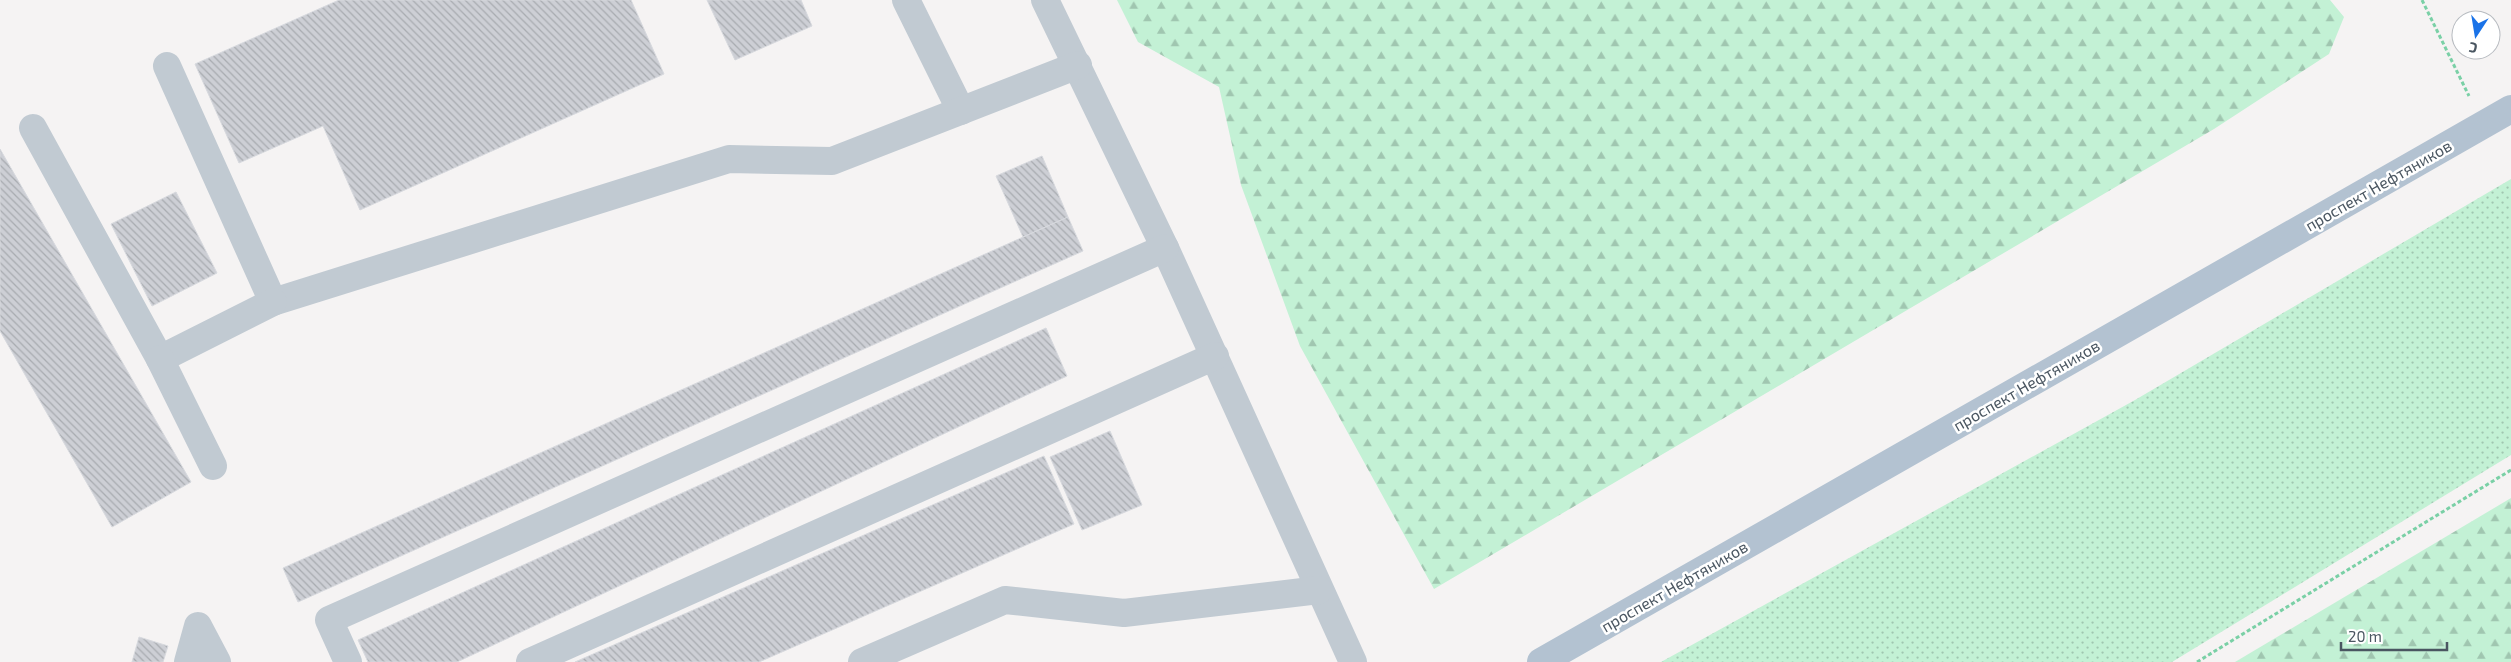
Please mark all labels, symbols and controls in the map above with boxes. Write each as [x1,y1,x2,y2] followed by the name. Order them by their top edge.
[2451,10,2501,60] north arrow
[2467,39,2479,57] text: С
[2301,135,2455,235] street label: проспект Нефтяников
[1949,335,2103,435] street label: проспект Нефтяников
[1597,536,1751,636] street label: проспект Нефтяников
[2341,620,2447,652] scale bar
[2348,627,2382,645] text: 20 m

